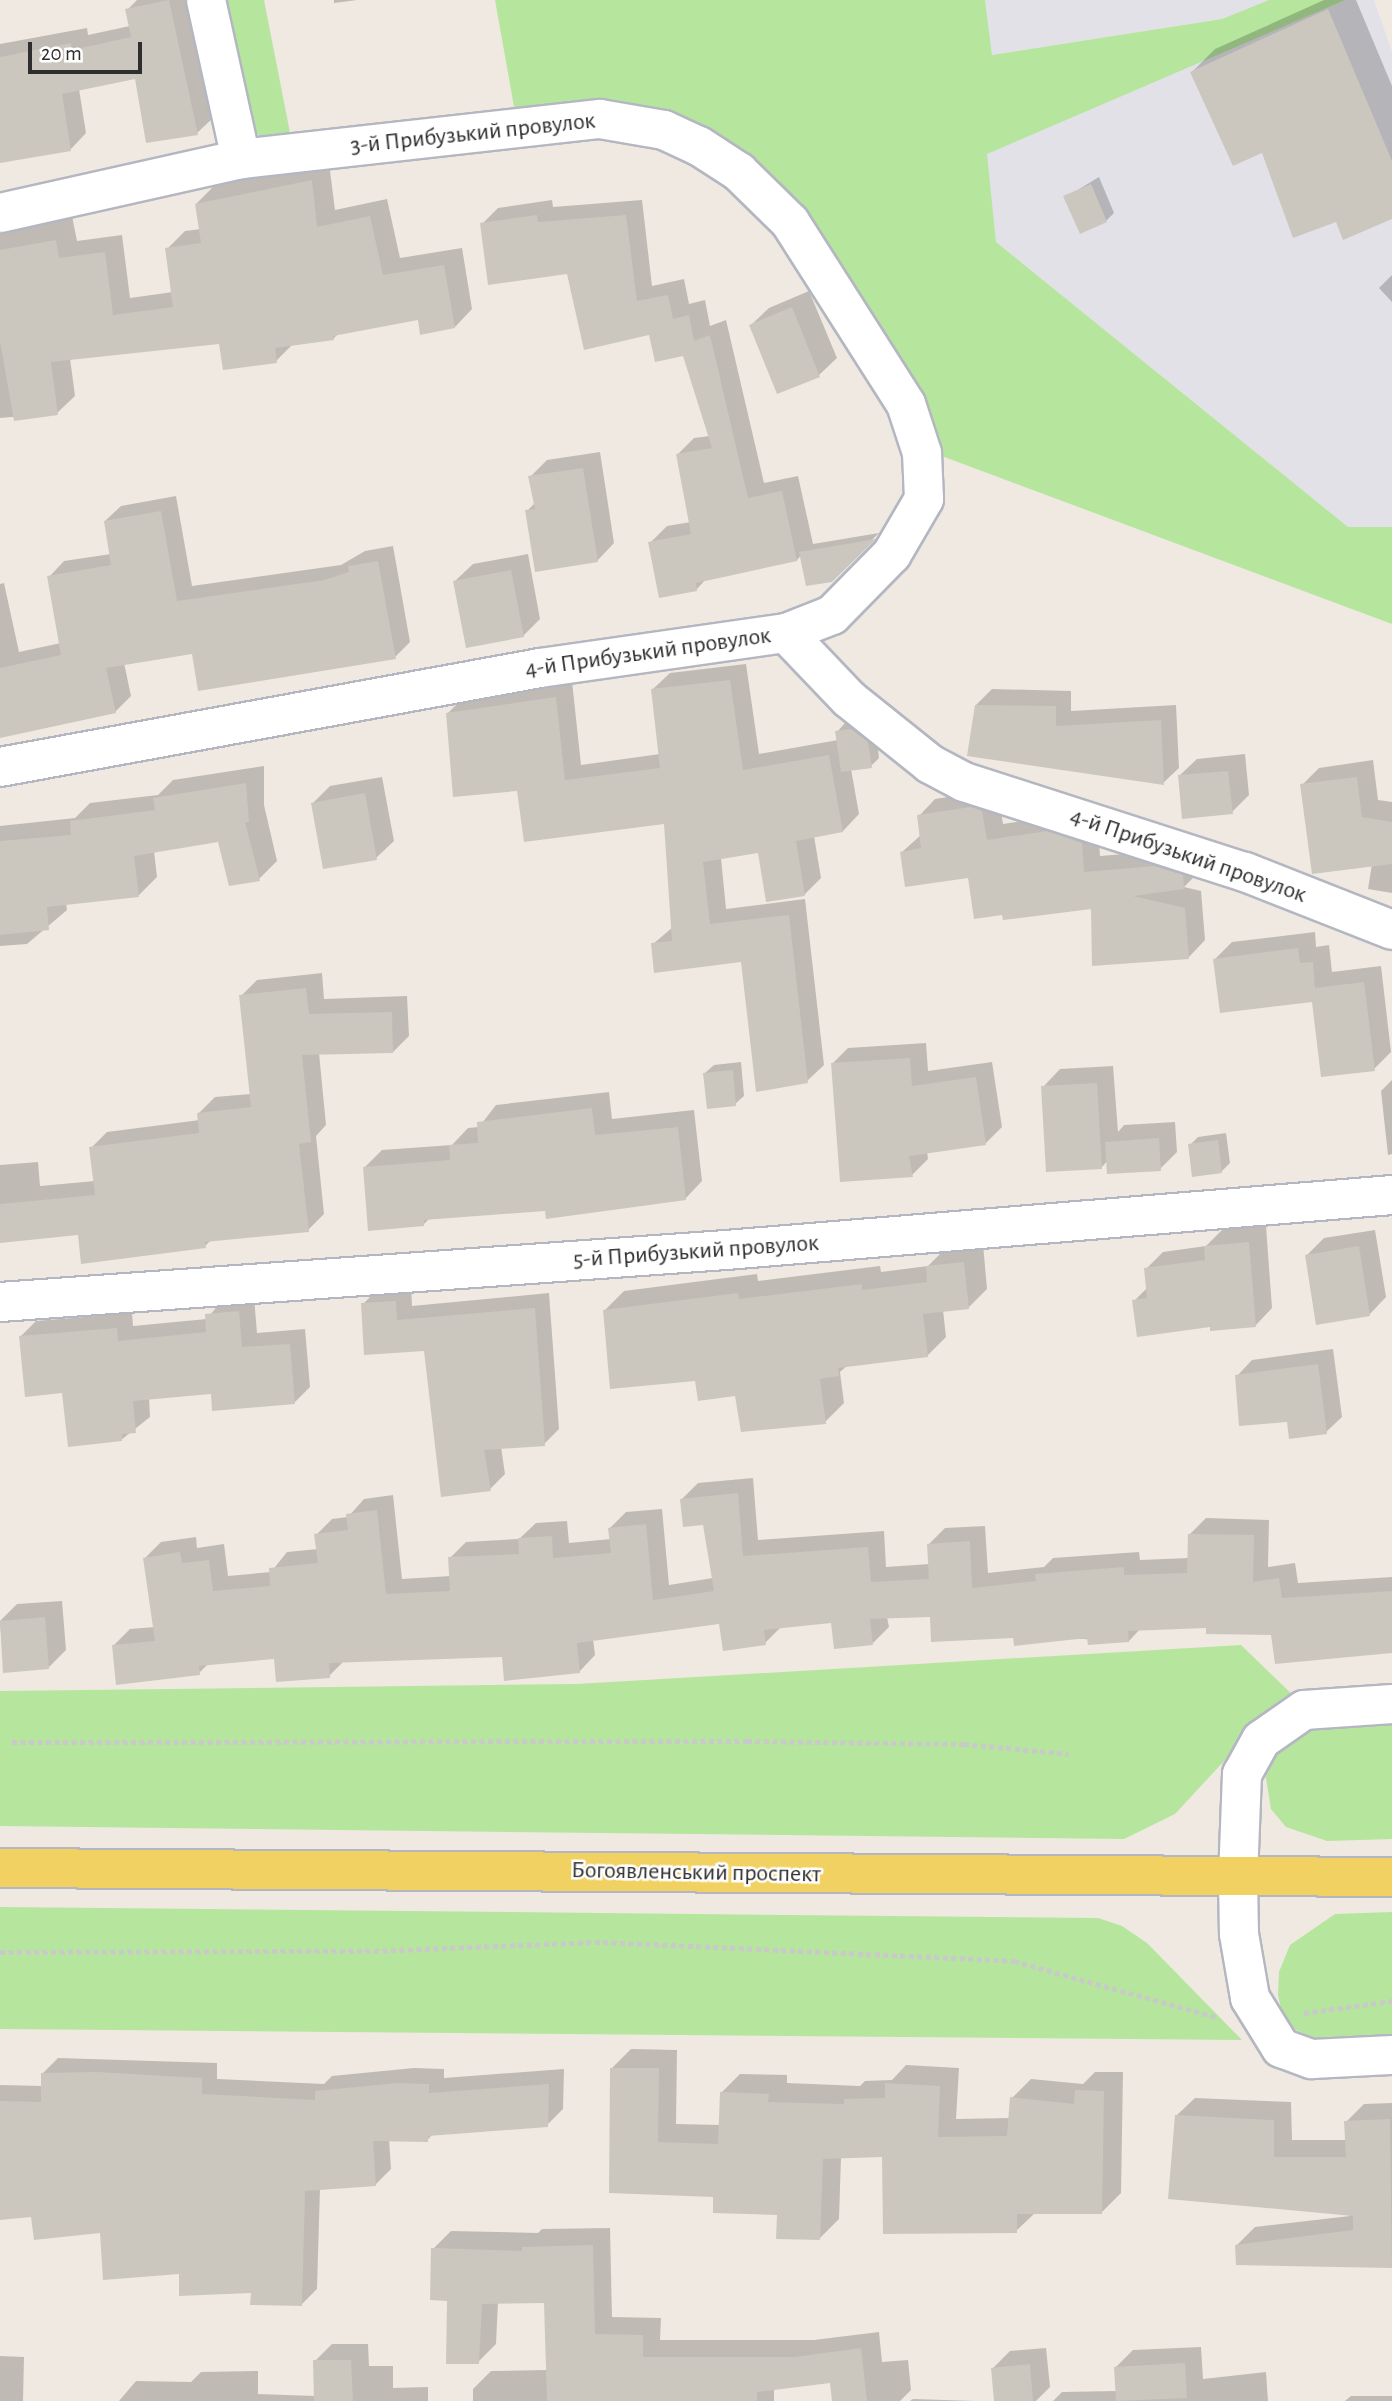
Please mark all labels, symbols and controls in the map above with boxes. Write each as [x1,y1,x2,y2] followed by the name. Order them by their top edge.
[32,28,145,72] scale bar
[41,43,82,64] text: 20 m
[349,107,597,161] street label: 3-й Прибузький провулок
[523,621,773,685] street label: 4-й Прибузький провулок
[1066,802,1310,910] street label: 4-й Прибузький провулок
[572,1229,820,1275] street label: 5-й Прибузький провулок
[571,1856,821,1890] street label: Богоявленський проспект

